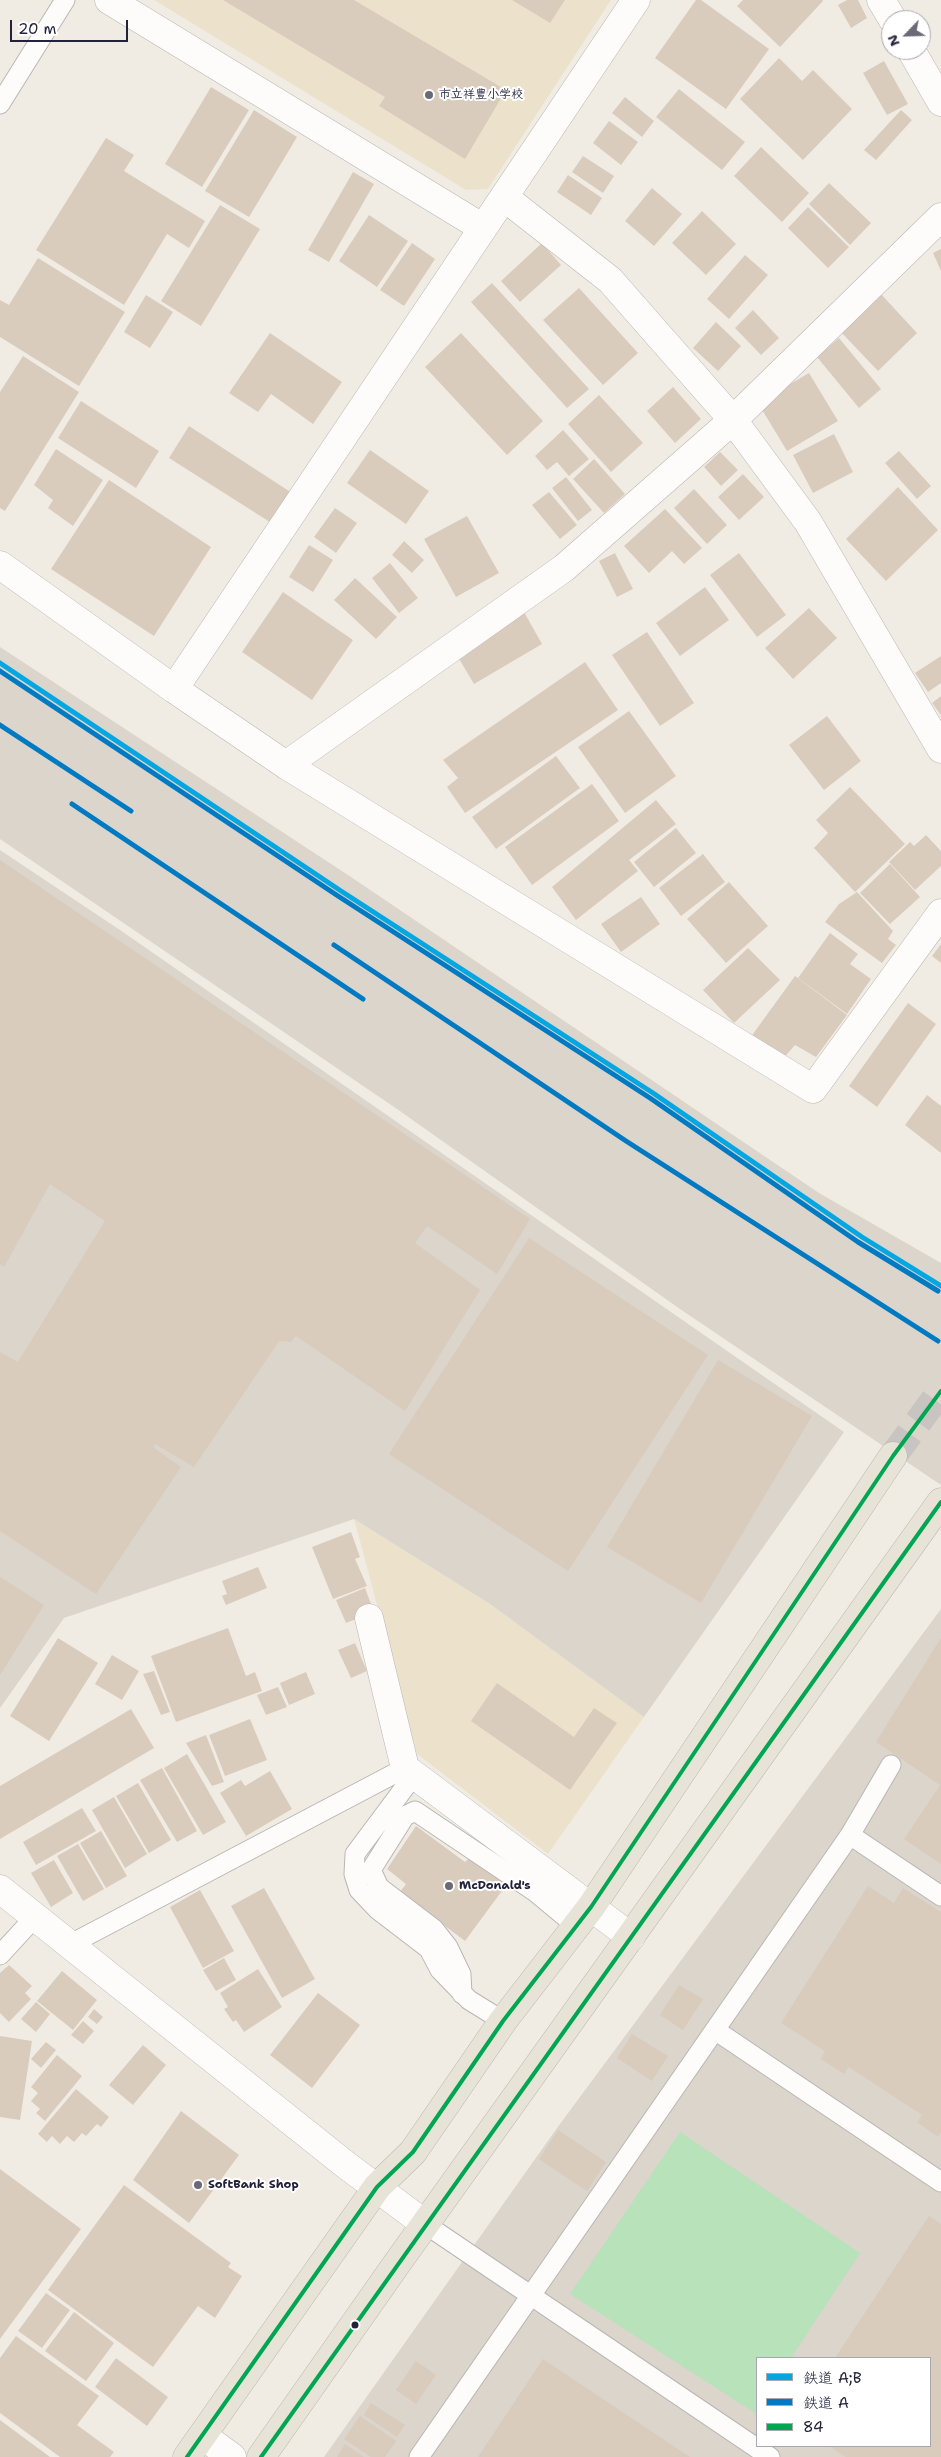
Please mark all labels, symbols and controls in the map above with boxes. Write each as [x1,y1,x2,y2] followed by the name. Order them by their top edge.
[12,10,130,42] scale bar
[881,10,931,60] north arrow
[18,19,57,39] text: 20 m
[883,32,904,49] text: N
[439,88,523,102] place label: 市立祥豊小学校
[423,89,435,101] marker: 市立祥豊小学校
[459,1879,531,1893] place label: McDonald's
[443,1880,455,1892] marker: McDonald's
[208,2178,299,2192] place label: SoftBank Shop
[192,2179,204,2191] marker: SoftBank Shop
[350,2320,360,2330] unlabelled marker
[756,2357,931,2447] legend
[803,2368,862,2388] text: 鉄道 A;B
[803,2393,849,2413] text: 鉄道 A
[803,2417,823,2437] text: 84

